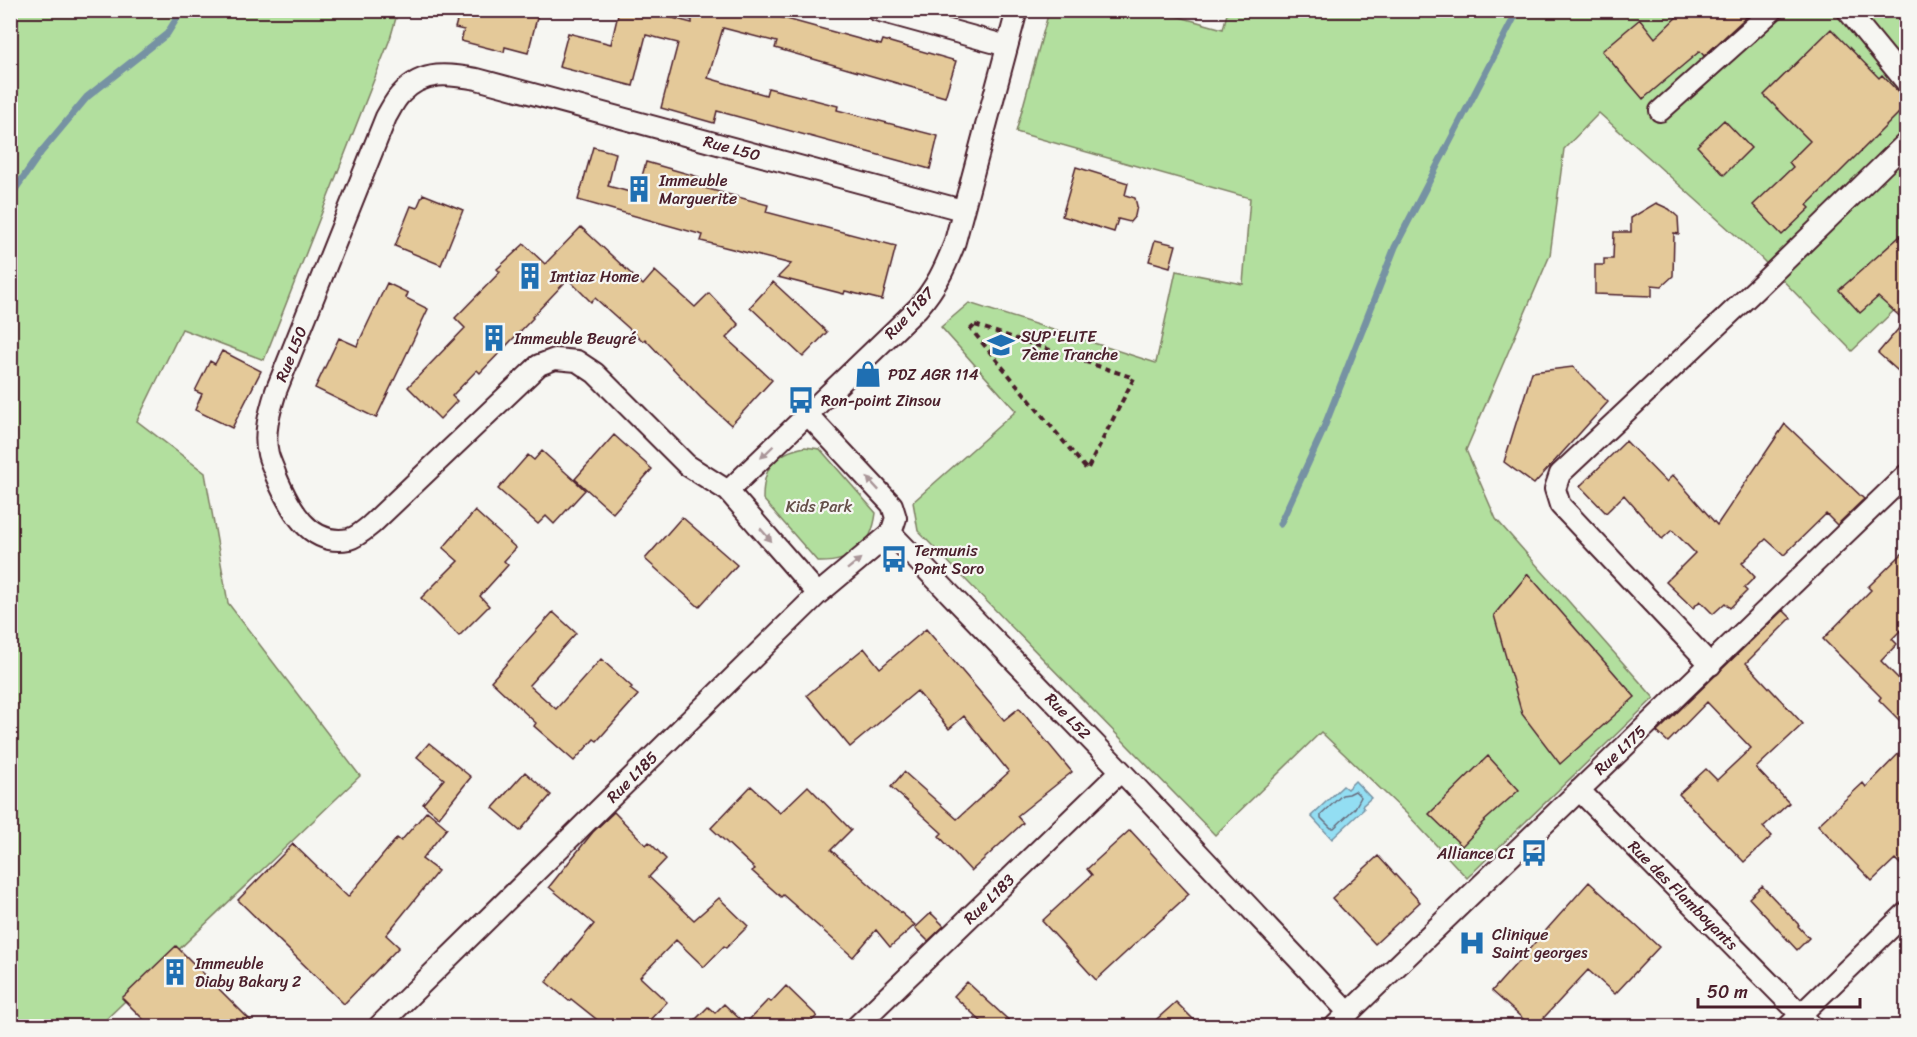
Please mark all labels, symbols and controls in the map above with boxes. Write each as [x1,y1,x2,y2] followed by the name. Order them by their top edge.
[700,126,764,170] street label: Rue L50
[658,166,737,213] place label: Immeuble Marguerite
[624,174,654,204] building icon: Immeuble Marguerite
[515,261,545,291] building icon: Imtiaz Home
[549,262,640,291] place label: Imtiaz Home
[877,279,942,346] street label: Rue L187
[267,322,315,386] street label: Rue L50
[1021,322,1118,369] place label: SUP'ELITE 7ème Tranche
[479,323,509,353] building icon: Immeuble Beugré
[513,324,636,353] place label: Immeuble Beugré
[986,330,1016,360] school or university icon: SUP'ELITE 7ème Tranche
[853,359,883,389] shop icon: PDZ AGR 114
[888,360,979,389] place label: PDZ AGR 114
[786,385,816,415] bus stop icon: Ron-point Zinsou
[821,386,941,415] place label: Ron-point Zinsou
[760,445,775,459] one-way arrow
[866,477,880,491] one-way arrow
[786,492,853,521] park label: Kids Park
[759,527,772,542] one-way arrow
[914,536,984,583] place label: Termunis Pont Soro
[879,544,909,574] bus stop icon: Termunis Pont Soro
[847,558,862,570] one-way arrow
[1038,685,1098,747] street label: Rue L52
[1587,717,1653,782] street label: Rue L175
[599,744,665,810] street label: Rue L185
[1621,833,1746,958] street label: Rue des Flamboyants
[1519,838,1549,868] bus stop icon: Alliance CI
[1436,839,1516,868] place label: Alliance CI
[956,866,1022,931] street label: Rue L183
[1492,920,1588,967] place label: Clinique Saint georges
[1457,928,1487,958] hospital icon: Clinique Saint georges
[194,949,301,996] place label: Immeuble Diaby Bakary 2
[160,957,190,987] building icon: Immeuble Diaby Bakary 2
[1698,971,1860,1009] scale bar
[1707,976,1748,1008] text: 50 m

